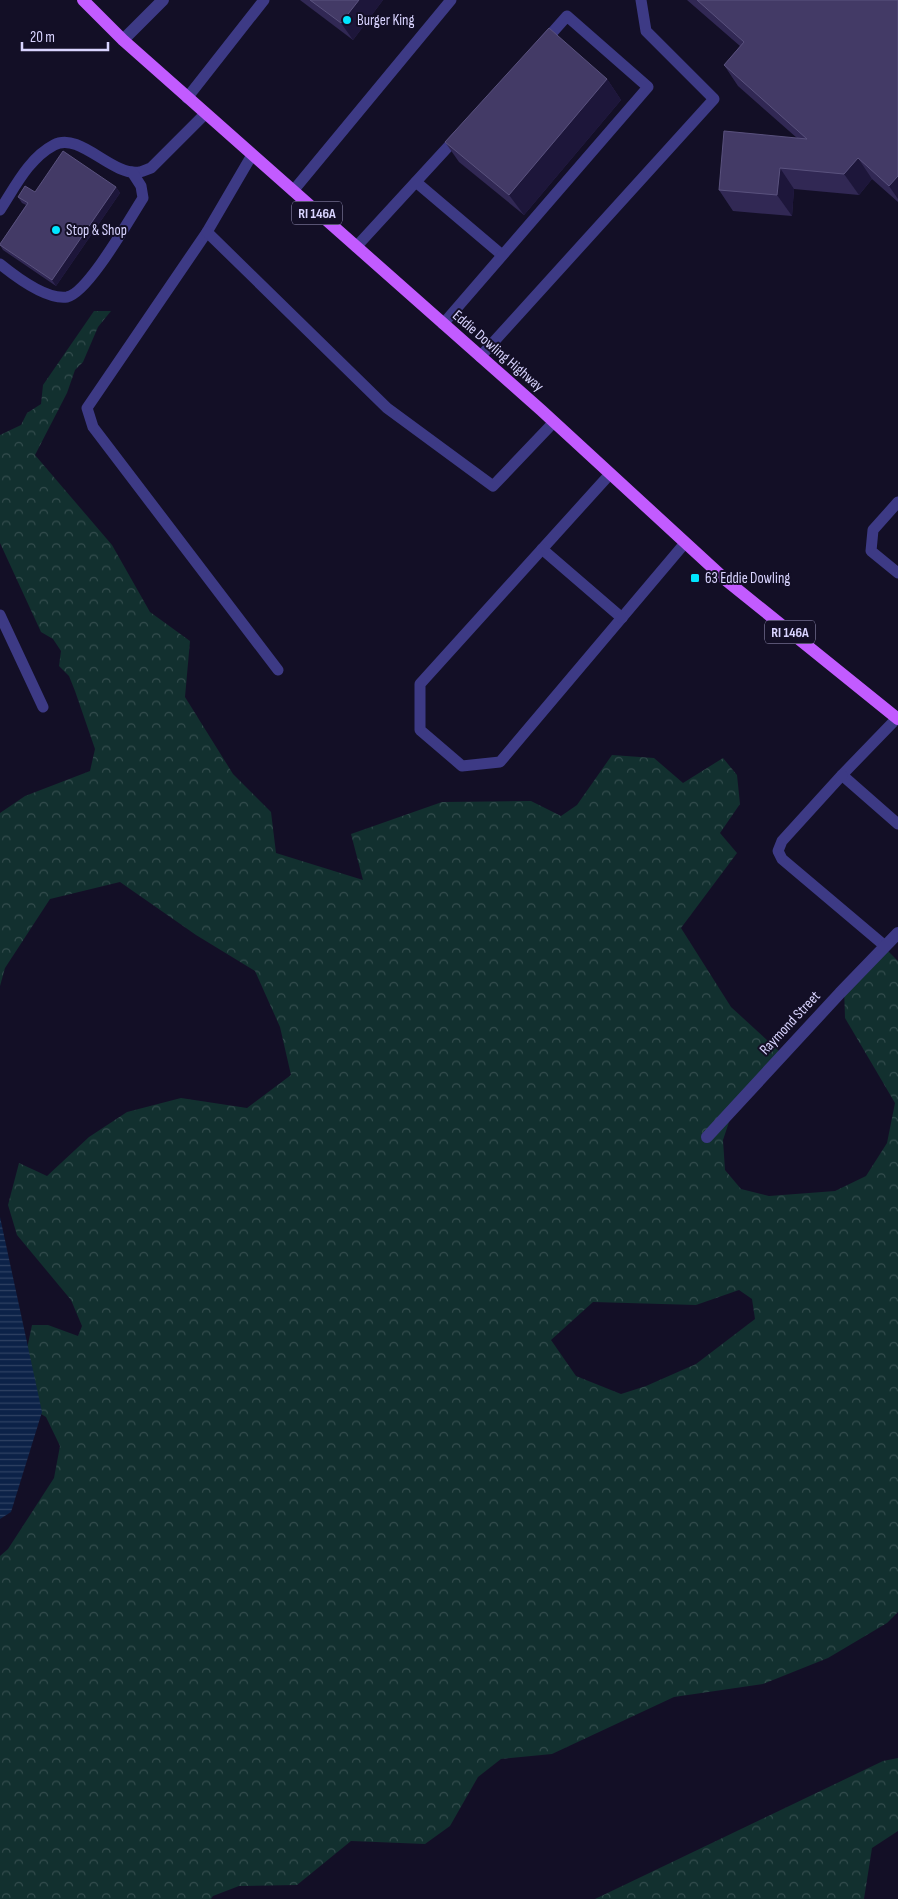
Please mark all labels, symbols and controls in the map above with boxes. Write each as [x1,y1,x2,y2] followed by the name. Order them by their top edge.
[357,11,415,30] place label: Burger King
[341,14,353,26] marker: Burger King
[22,20,109,52] scale bar
[30,28,55,47] text: 20 m
[292,202,342,224] road number: RI 146A
[66,221,127,240] place label: Stop & Shop
[50,224,62,236] marker: Stop & Shop
[448,306,548,396] street label: Eddie Dowling Highway
[705,569,790,588] place label: 63 Eddie Dowling
[689,572,701,584] marker: 63 Eddie Dowling
[765,620,815,644] road number: RI 146A
[756,987,825,1059] street label: Raymond Street

